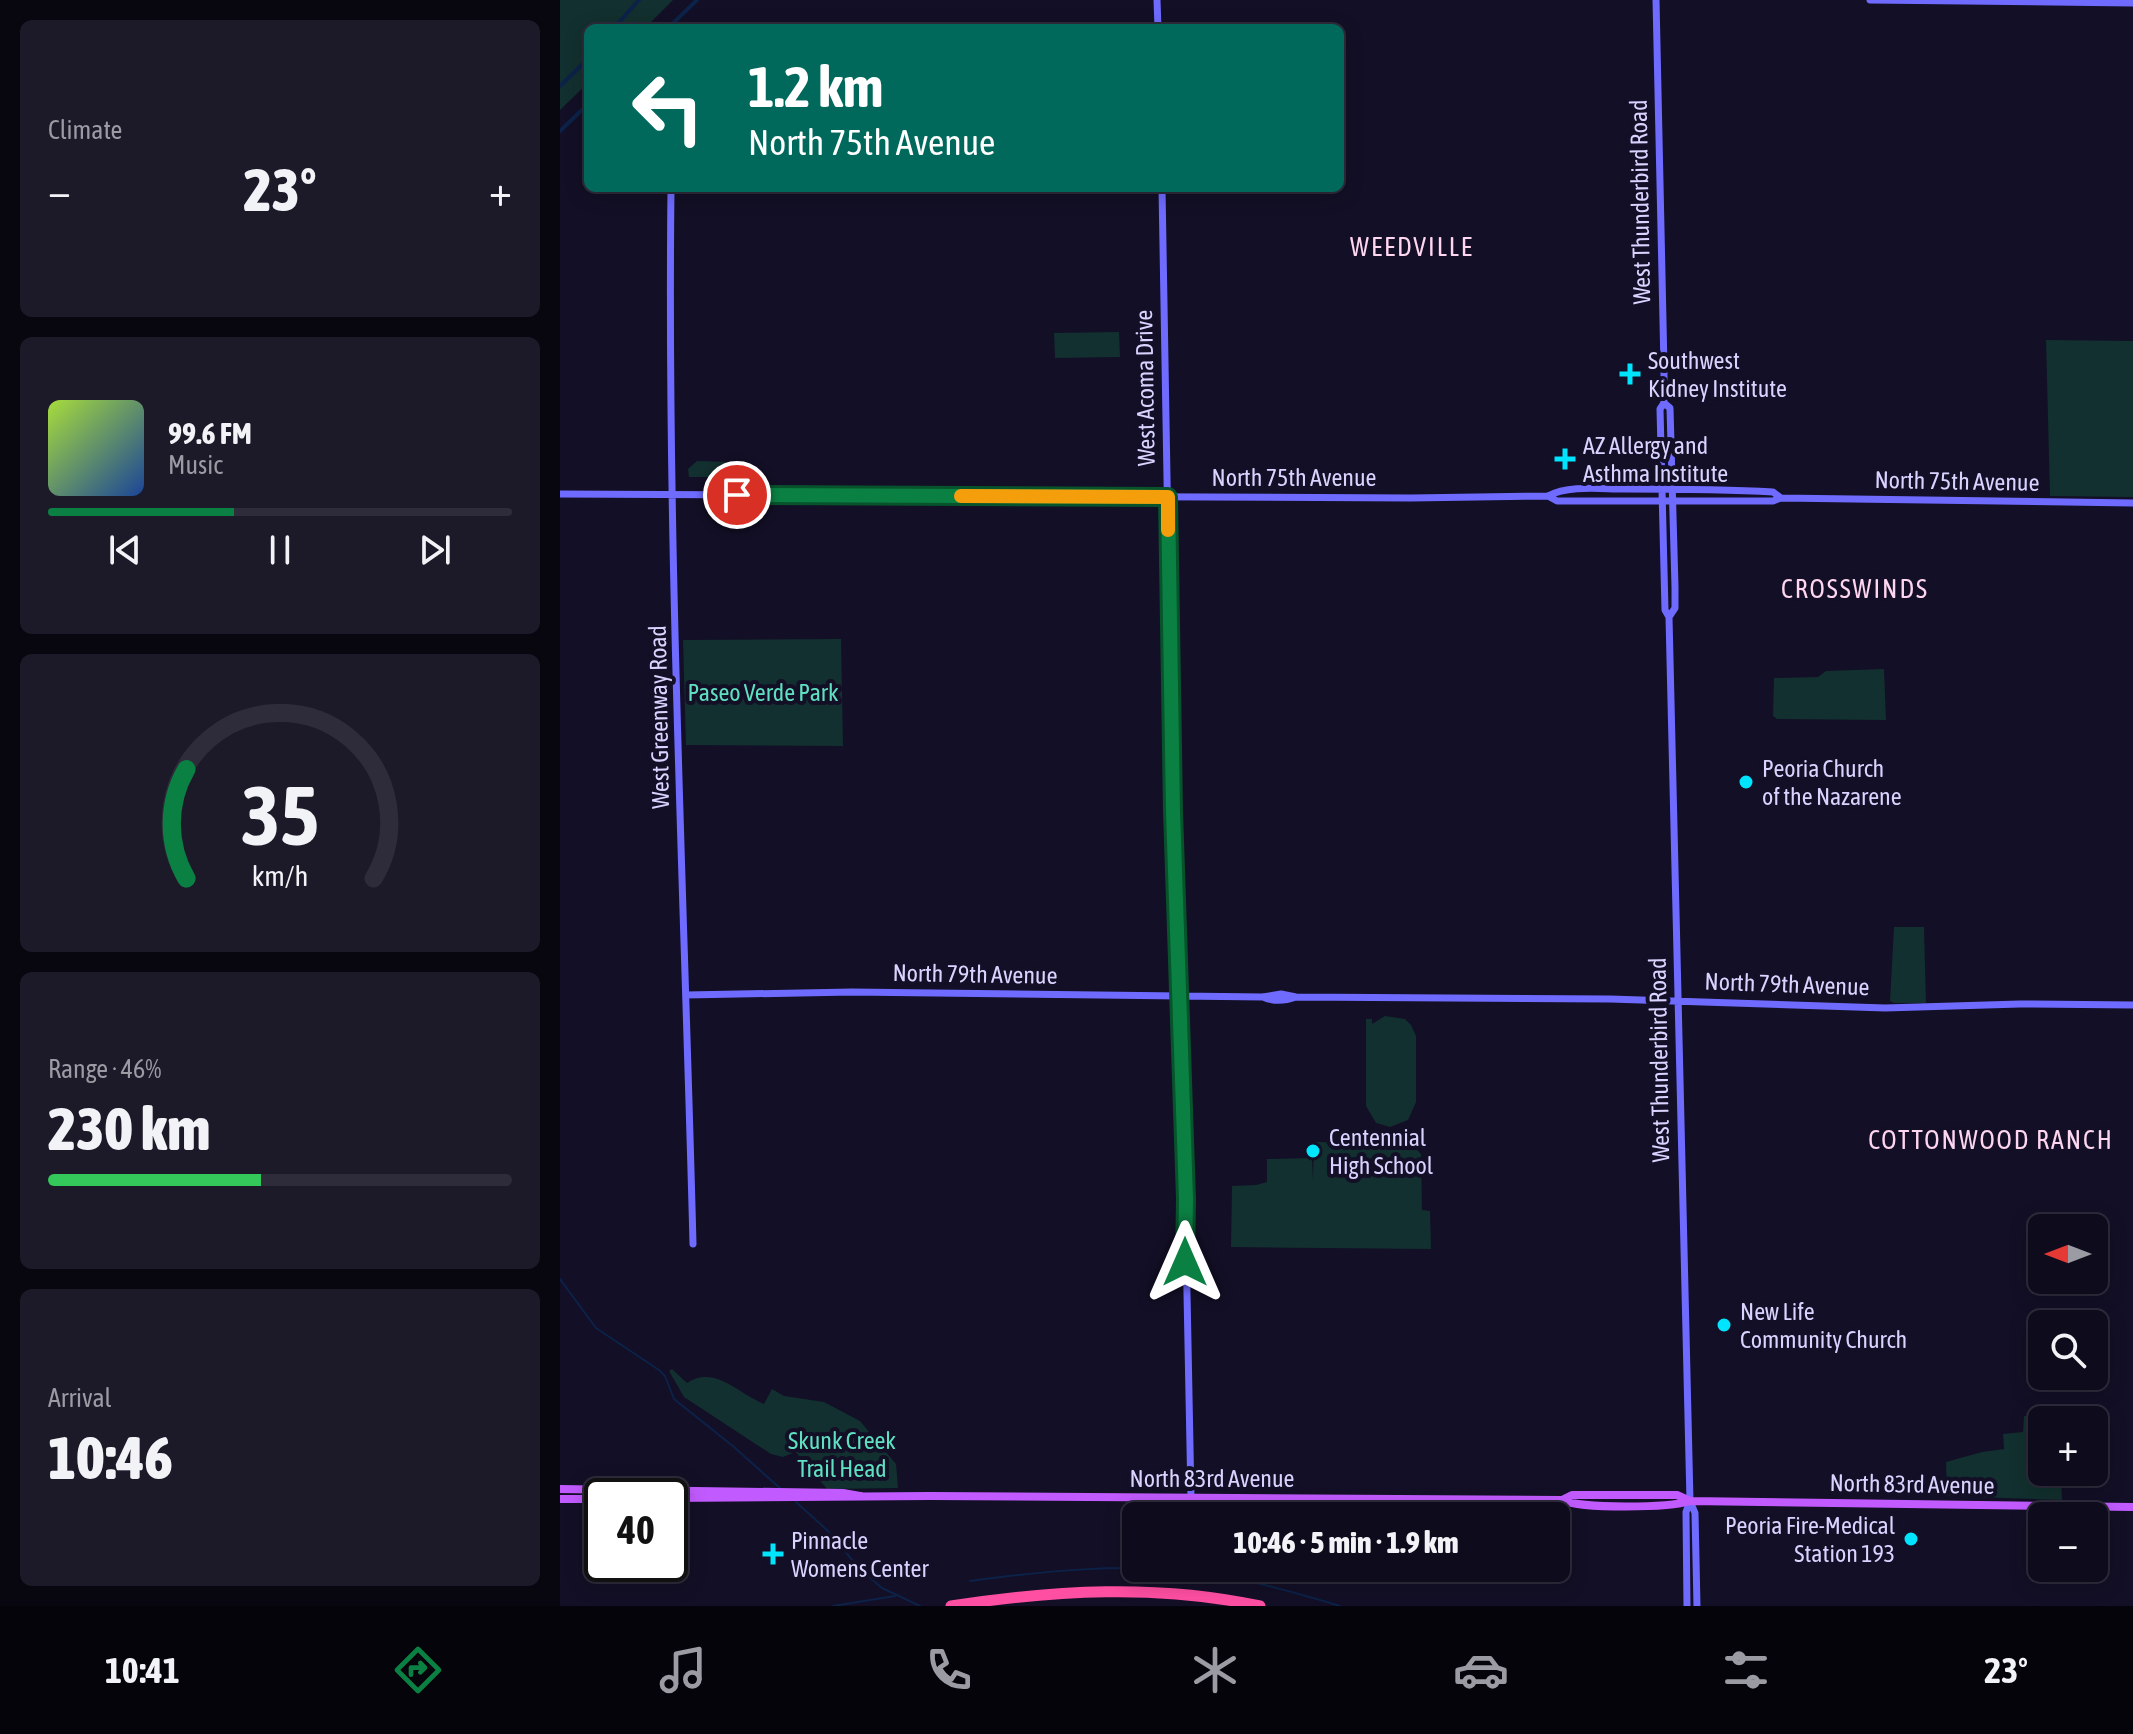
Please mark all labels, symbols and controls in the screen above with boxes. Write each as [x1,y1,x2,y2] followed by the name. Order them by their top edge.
[748,55,883,119] text: 1.2 km
[616,56,720,160] icon: left
[1625,99,1655,305] street label: West Thunderbird Road
[48,115,122,145] text: Climate
[748,121,995,163] text: North 75th Avenue
[244,155,316,224] text: 23°
[48,165,71,215] text: −
[489,165,512,215] text: +
[1350,232,1474,262] district label: WEEDVILLE
[1130,310,1160,466] street label: West Acoma Drive
[1648,347,1787,402] place label: Southwest Kidney Institute
[1619,363,1641,385] marker: Southwest Kidney Institute
[168,416,252,450] text: 99.6 FM
[1583,432,1728,487] place label: AZ Allergy and Asthma Institute
[1554,448,1576,470] marker: AZ Allergy and Asthma Institute
[168,450,223,480] text: Music
[703,461,771,529] pin
[1212,464,1376,491] street label: North 75th Avenue
[1874,466,2040,496] street label: North 75th Avenue
[715,473,759,517] icon: arrive
[103,528,147,572] icon: previous
[258,528,302,572] icon: pause
[413,528,457,572] icon: next
[1781,574,1929,604] district label: CROSSWINDS
[644,625,674,809] street label: West Greenway Road
[688,679,839,706] park label: Paseo Verde Park
[1762,755,1902,810] place label: Peoria Church of the Nazarene
[241,767,319,863] text: 35
[1737,773,1755,791] marker: Peoria Church of the Nazarene
[252,859,308,892] text: km/h
[1644,957,1674,1163] street label: West Thunderbird Road
[892,959,1058,989] street label: North 79th Avenue
[1704,968,1870,1000] street label: North 79th Avenue
[48,1054,161,1084] text: Range · 46%
[48,1094,210,1163] text: 230 km
[1329,1124,1434,1179] place label: Centennial High School
[1868,1125,2114,1155] district label: COTTONWOOD RANCH
[1304,1142,1322,1160] marker: Centennial High School
[2028,1214,2108,1294] north arrow
[2028,1214,2108,1582] map controls
[1143,1220,1227,1304] position arrow
[1740,1298,1907,1353] place label: New Life Community Church
[2028,1310,2108,1390] button: search
[1715,1316,1733,1334] marker: New Life Community Church
[48,1383,112,1413] text: Arrival
[2028,1406,2108,1486] button: +
[48,1423,173,1492] text: 10:46
[788,1427,896,1482] park label: Skunk Creek Trail Head
[1130,1465,1294,1492] street label: North 83rd Avenue
[1829,1469,1995,1499] street label: North 83rd Avenue
[584,1478,688,1582] speed limit sign: 40
[2028,1502,2108,1582] button: −
[1725,1512,1896,1567] place label: Peoria Fire-Medical Station 193
[1233,1525,1459,1559] text: 10:46 · 5 min · 1.9 km
[791,1527,929,1582] place label: Pinnacle Womens Center
[1902,1530,1920,1548] marker: Peoria Fire-Medical Station 193
[762,1543,784,1565] marker: Pinnacle Womens Center
[390,1642,446,1698] icon: directions
[655,1642,711,1698] icon: music
[921,1642,977,1698] icon: phone
[1187,1642,1243,1698] icon: climate
[1453,1642,1509,1698] icon: car
[1718,1642,1774,1698] icon: filters
[105,1649,180,1691] text: 10:41
[1984,1649,2028,1691] text: 23°

